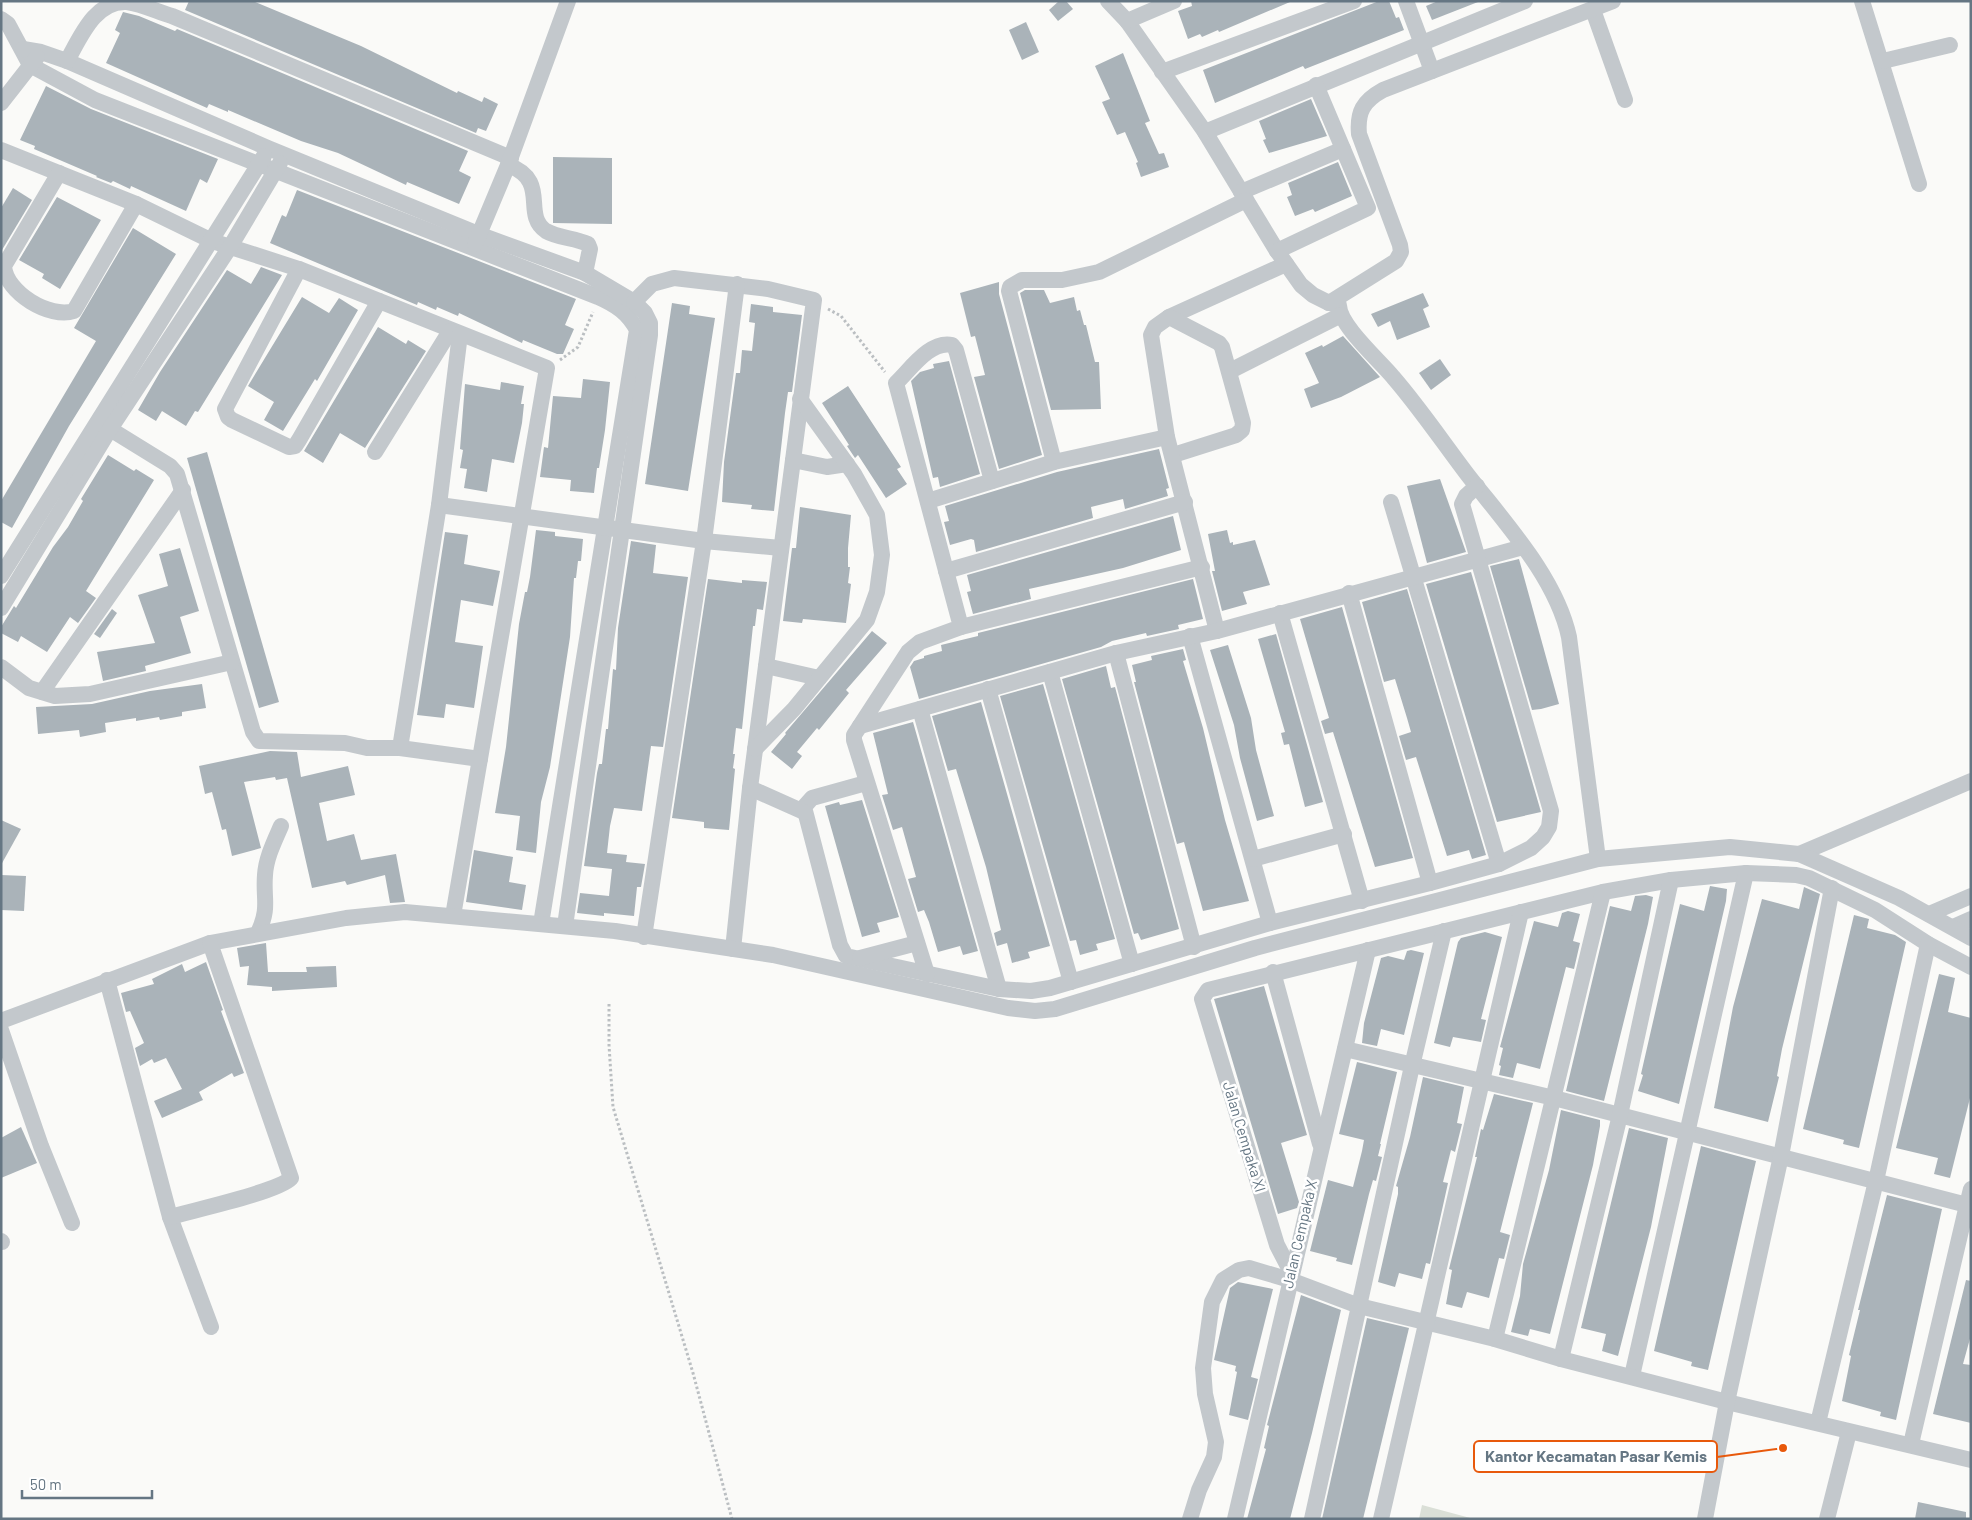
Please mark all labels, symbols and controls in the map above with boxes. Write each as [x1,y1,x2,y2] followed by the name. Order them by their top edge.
[1220,1079,1270,1194] street label: Jalan Cempaka XI
[1278,1178,1320,1290] street label: Jalan Cempaka X
[1474,1441,1717,1472] callout: Kantor Kecamatan Pasar Kemis
[1485,1446,1707,1465] text: Kantor Kecamatan Pasar Kemis
[22,1468,152,1500] scale bar
[30,1475,62,1493] text: 50 m

